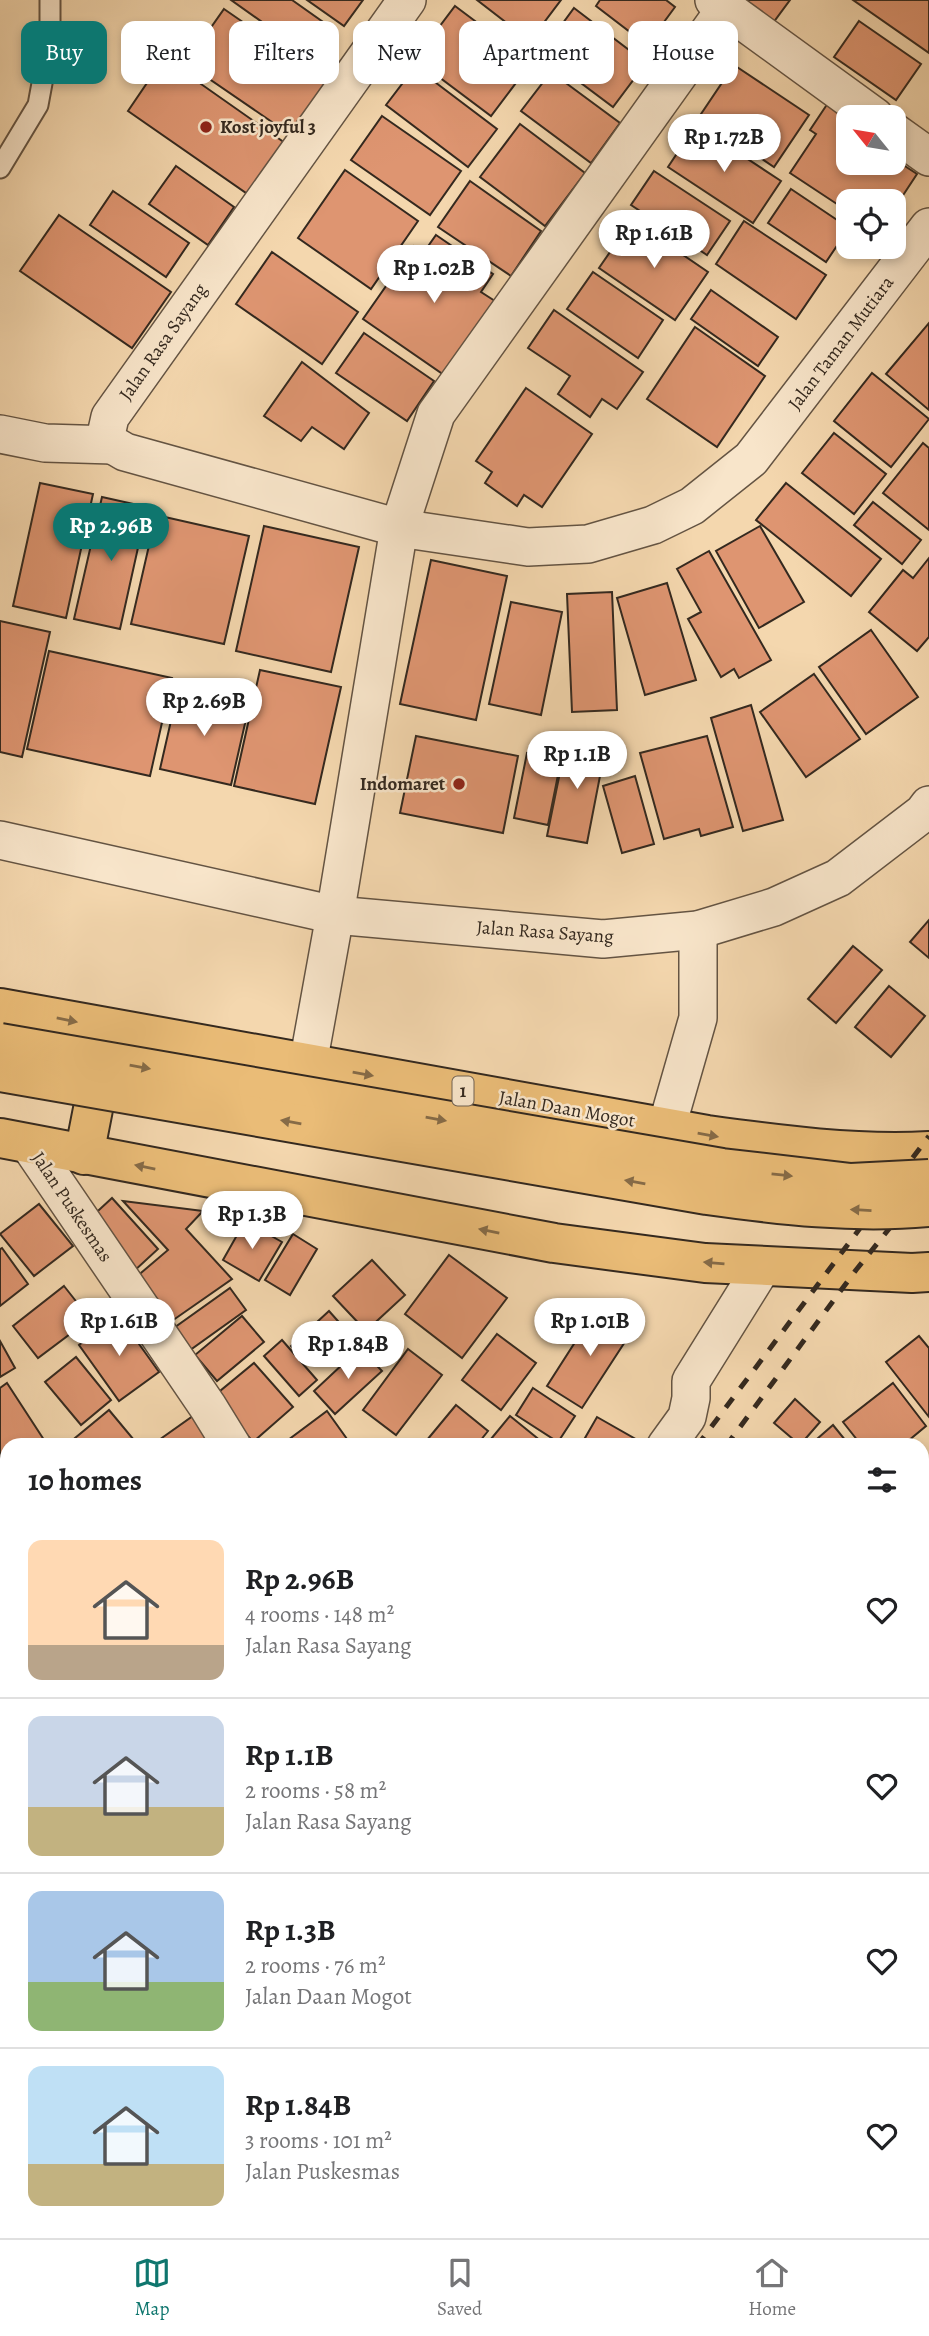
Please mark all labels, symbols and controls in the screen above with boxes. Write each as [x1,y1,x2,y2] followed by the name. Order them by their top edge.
[21,21,107,84] chip: Buy
[121,21,215,84] chip: Rent
[229,21,339,84] chip: Filters
[353,21,445,84] chip: New
[459,21,614,84] chip: Apartment
[628,21,738,84] chip: House
[836,105,906,175] north arrow
[836,105,906,259] map controls
[220,114,316,140] place label: Kost joyful 3
[652,114,796,174] pin: Rp 1.72B
[198,119,214,135] marker: Kost joyful 3
[684,121,764,152] text: Rp 1.72B
[836,189,906,259] button: locate
[582,210,726,270] pin: Rp 1.61B
[615,217,693,248] text: Rp 1.61B
[362,246,506,305] pin: Rp 1.02B
[393,252,475,283] text: Rp 1.02B
[782,270,900,415] street label: Jalan Taman Mutiara
[113,278,213,406] street label: Jalan Rasa Sayang
[39,504,183,563] pin: Rp 2.96B
[69,510,153,541] text: Rp 2.96B
[132,678,276,738] pin: Rp 2.69B
[162,685,246,716] text: Rp 2.69B
[512,732,642,791] pin: Rp 1.1B
[543,738,611,769] text: Rp 1.1B
[360,771,446,797] place label: Indomaret
[451,776,467,792] marker: Indomaret
[475,914,615,950] street label: Jalan Rasa Sayang
[56,1015,78,1026] one-way arrow
[129,1062,151,1073] one-way arrow
[352,1069,374,1080] one-way arrow
[452,1076,474,1106] road number: 1
[497,1084,637,1134] street label: Jalan Daan Mogot
[425,1113,447,1124] one-way arrow
[280,1116,302,1127] one-way arrow
[697,1129,719,1140] one-way arrow
[25,1147,119,1267] street label: Jalan Puskesmas
[134,1161,156,1172] one-way arrow
[771,1170,793,1181] one-way arrow
[624,1176,646,1187] one-way arrow
[187,1192,317,1251] pin: Rp 1.3B
[217,1198,287,1229] text: Rp 1.3B
[850,1204,872,1215] one-way arrow
[478,1225,500,1236] one-way arrow
[703,1257,725,1268] one-way arrow
[47,1298,191,1358] pin: Rp 1.61B
[518,1298,662,1358] pin: Rp 1.01B
[80,1305,158,1336] text: Rp 1.61B
[550,1305,630,1336] text: Rp 1.01B
[276,1322,420,1381] pin: Rp 1.84B
[307,1328,389,1359] text: Rp 1.84B
[28,1460,142,1500] text: 10 homes
[863,1461,901,1499] icon: filters
[245,1559,354,1599] text: Rp 2.96B
[84,1568,168,1652] icon: home
[863,1591,901,1629] icon: heart
[245,1599,394,1630] text: 4 rooms · 148 m²
[245,1630,412,1661] text: Jalan Rasa Sayang
[245,1735,334,1775] text: Rp 1.1B
[84,1744,168,1828] icon: home
[863,1767,901,1805] icon: heart
[245,1775,386,1806] text: 2 rooms · 58 m²
[245,1806,412,1837] text: Jalan Rasa Sayang
[245,1910,336,1950] text: Rp 1.3B
[84,1919,168,2003] icon: home
[863,1942,901,1980] icon: heart
[245,1950,386,1981] text: 2 rooms · 76 m²
[245,1981,412,2012] text: Jalan Daan Mogot
[245,2085,351,2125] text: Rp 1.84B
[84,2094,168,2178] icon: home
[863,2117,901,2155] icon: heart
[245,2125,392,2156] text: 3 rooms · 101 m²
[245,2156,400,2187] text: Jalan Puskesmas
[133,2254,171,2322] tab: Map
[437,2254,482,2322] tab: Saved
[748,2254,796,2322] tab: Home

